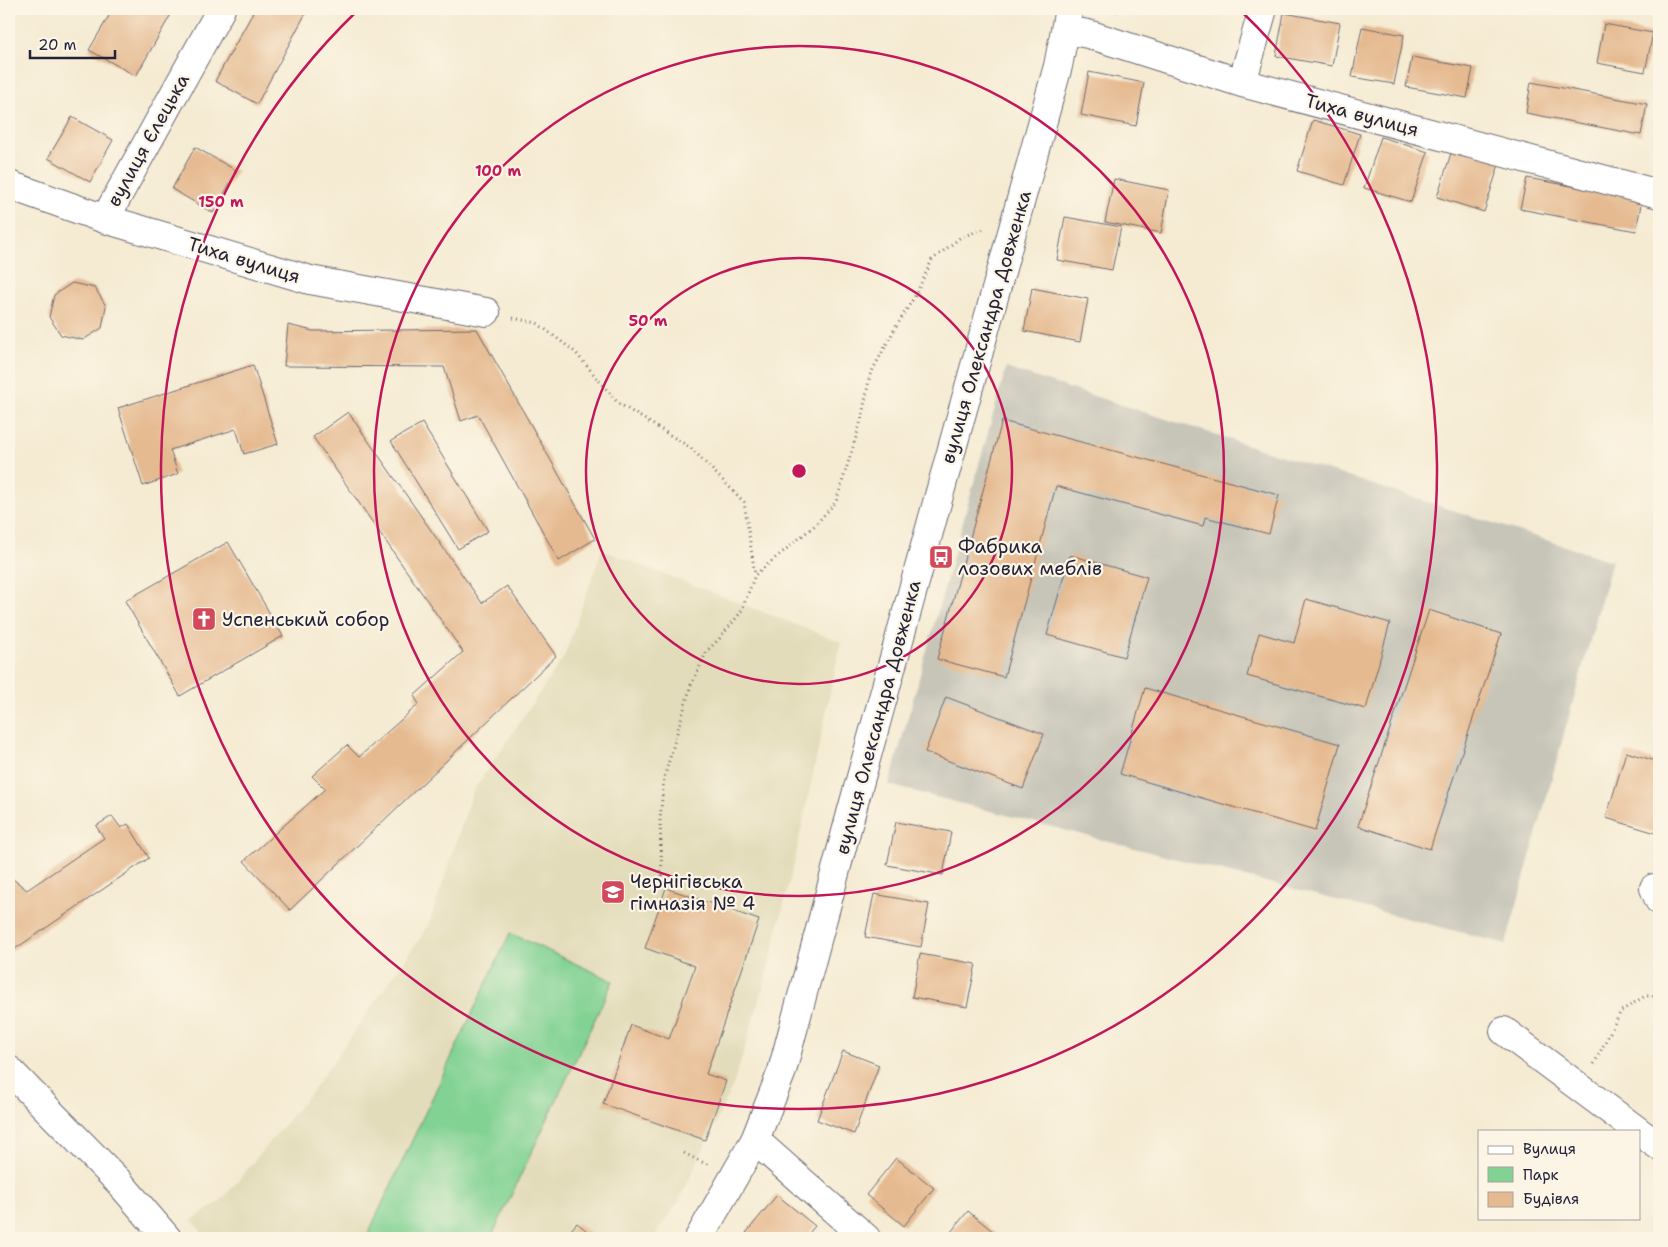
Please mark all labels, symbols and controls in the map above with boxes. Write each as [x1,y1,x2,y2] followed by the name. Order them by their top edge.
[30,28,115,60] scale bar
[38,35,77,55] text: 20 m
[101,69,195,211] street label: вулиця Єлецька
[1303,88,1421,142] street label: Тиха вулиця
[475,161,521,181] text: 100 m
[935,187,1037,466] street label: вулиця Олександра Довженка
[198,192,244,212] text: 150 m
[185,231,303,289] street label: Тиха вулиця
[629,311,668,331] text: 50 m
[790,462,808,480] centre of rings
[958,534,1102,581] place label: Фабрика лозових меблів
[928,544,954,570] bus stop icon: Фабрика лозових меблів
[829,577,927,857] street label: вулиця Олександра Довженка
[191,606,217,632] church icon: Успенський собор
[222,607,389,632] place label: Успенський собор
[630,869,755,916] place label: Чернігівська гімназія № 4
[600,879,626,905] school or university icon: Чернігівська гімназія № 4
[1478,1130,1640,1220] legend
[1523,1139,1576,1159] text: Вулиця
[1523,1165,1559,1185] text: Парк
[1523,1189,1579,1209] text: Будівля

